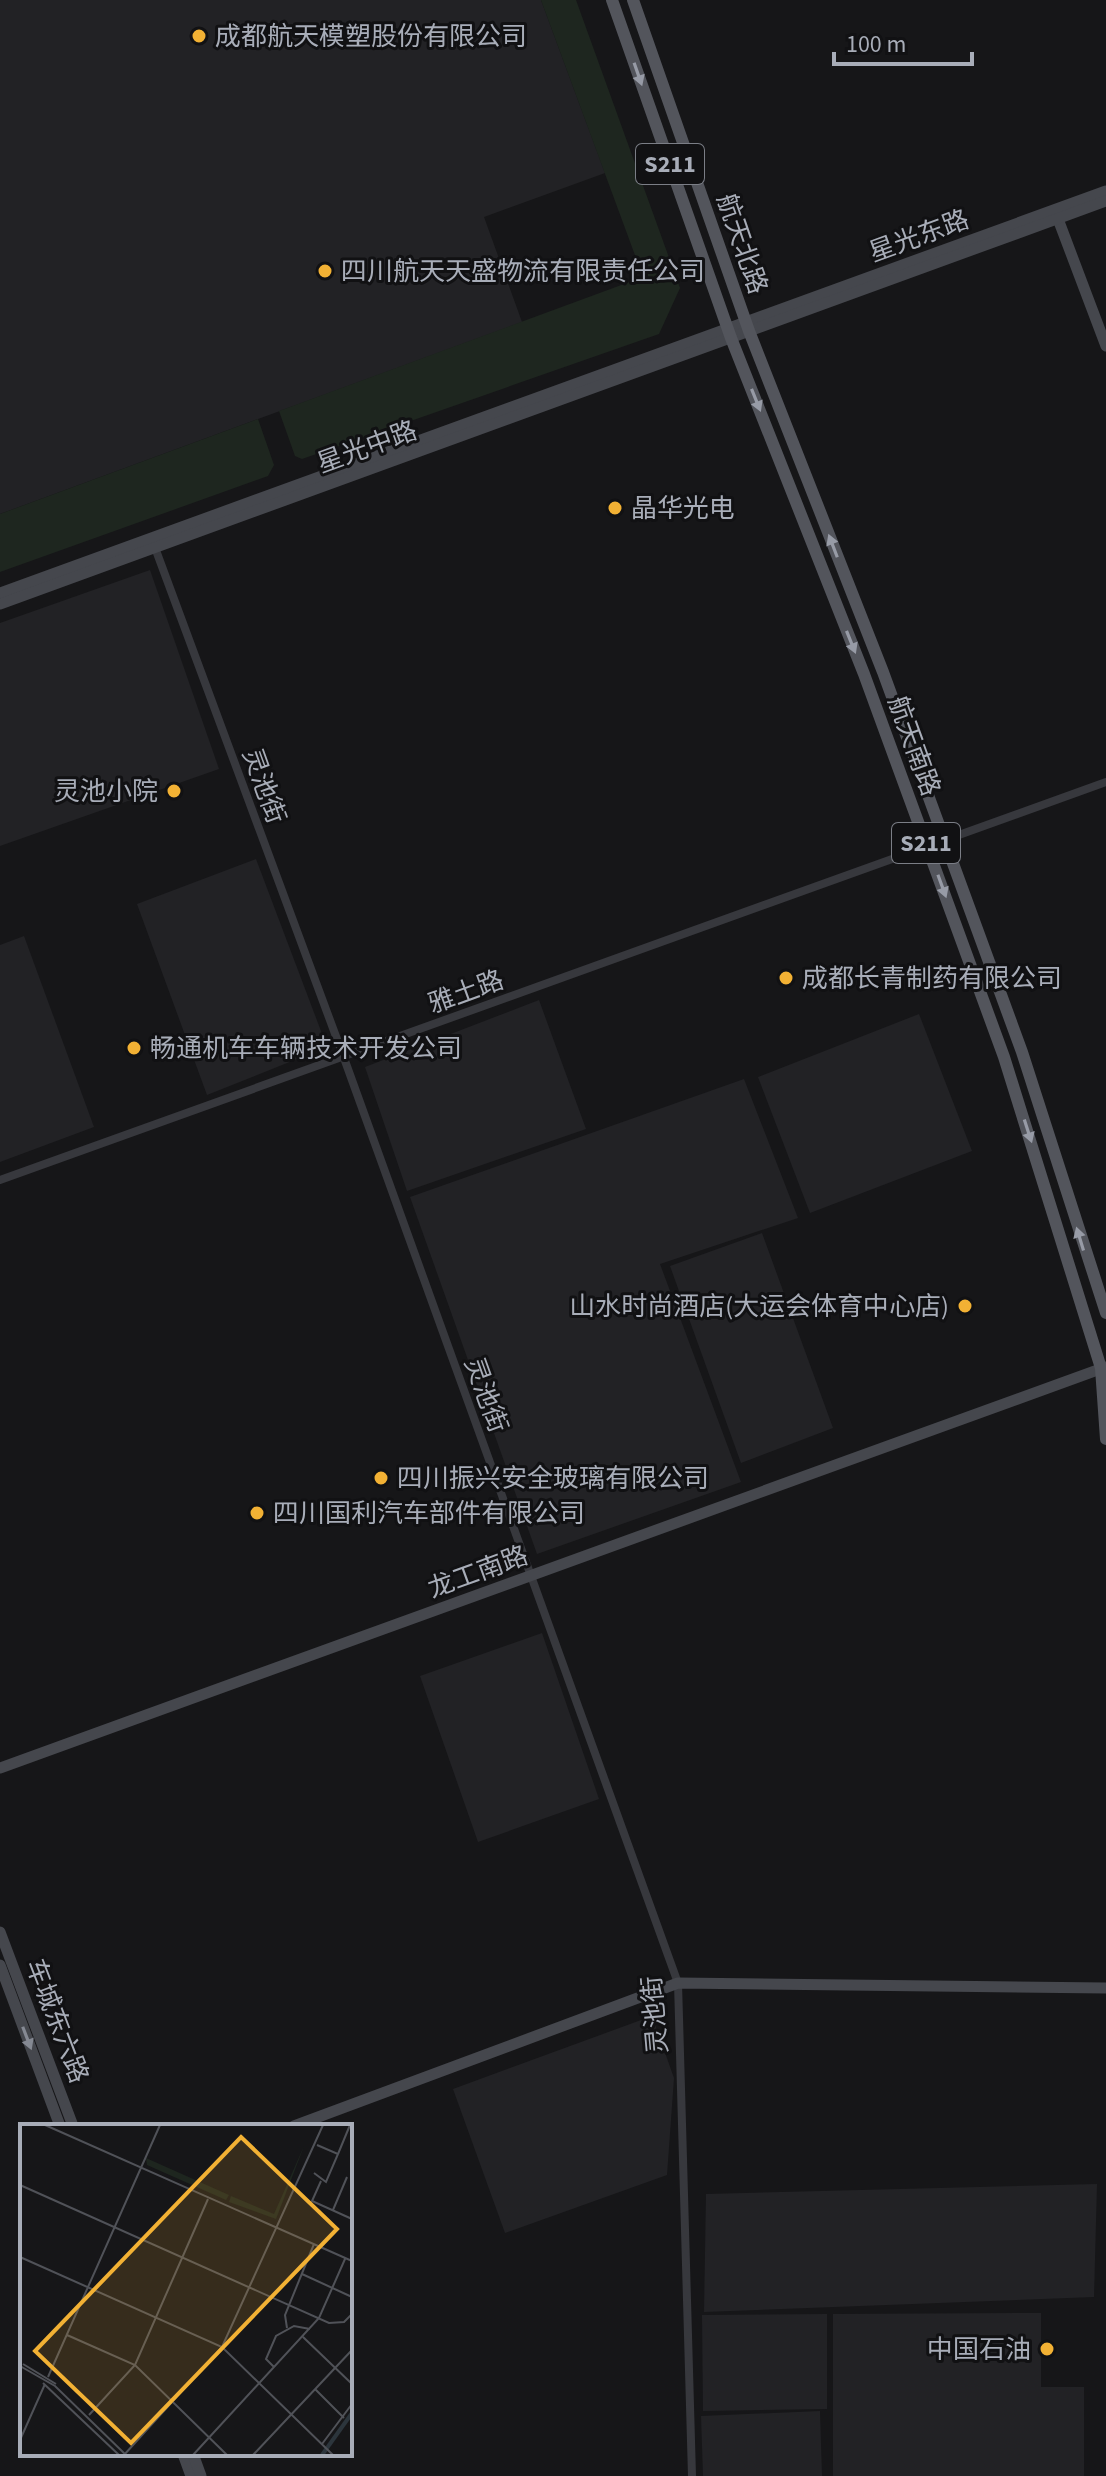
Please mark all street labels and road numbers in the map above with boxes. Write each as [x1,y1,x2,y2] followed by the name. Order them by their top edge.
[636,144,704,184] road number: S211
[708,189,776,299] street label: 航天北路
[864,201,974,271] street label: 星光东路
[312,412,422,482] street label: 星光中路
[879,691,949,801] street label: 航天南路
[233,743,295,829] street label: 灵池街
[892,823,960,863] road number: S211
[423,961,509,1023] street label: 雅土路
[455,1352,517,1438] street label: 灵池街
[423,1537,533,1607] street label: 龙工南路
[16,1954,98,2088] street label: 车城东六路
[633,1975,677,2055] street label: 灵池街

